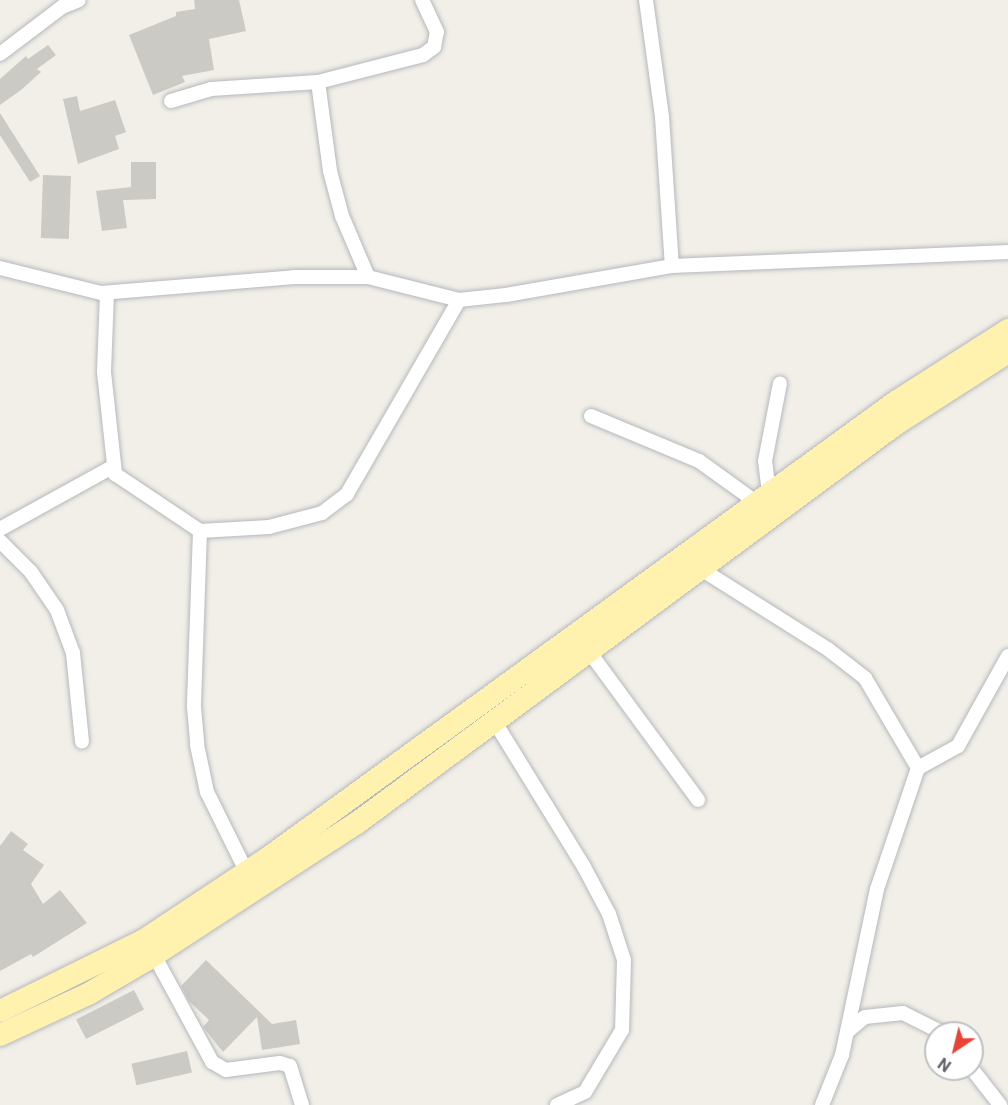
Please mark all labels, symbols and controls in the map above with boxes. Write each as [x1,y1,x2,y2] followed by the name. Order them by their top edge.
[924,1021,984,1081] north arrow
[934,1053,955,1076] text: N

